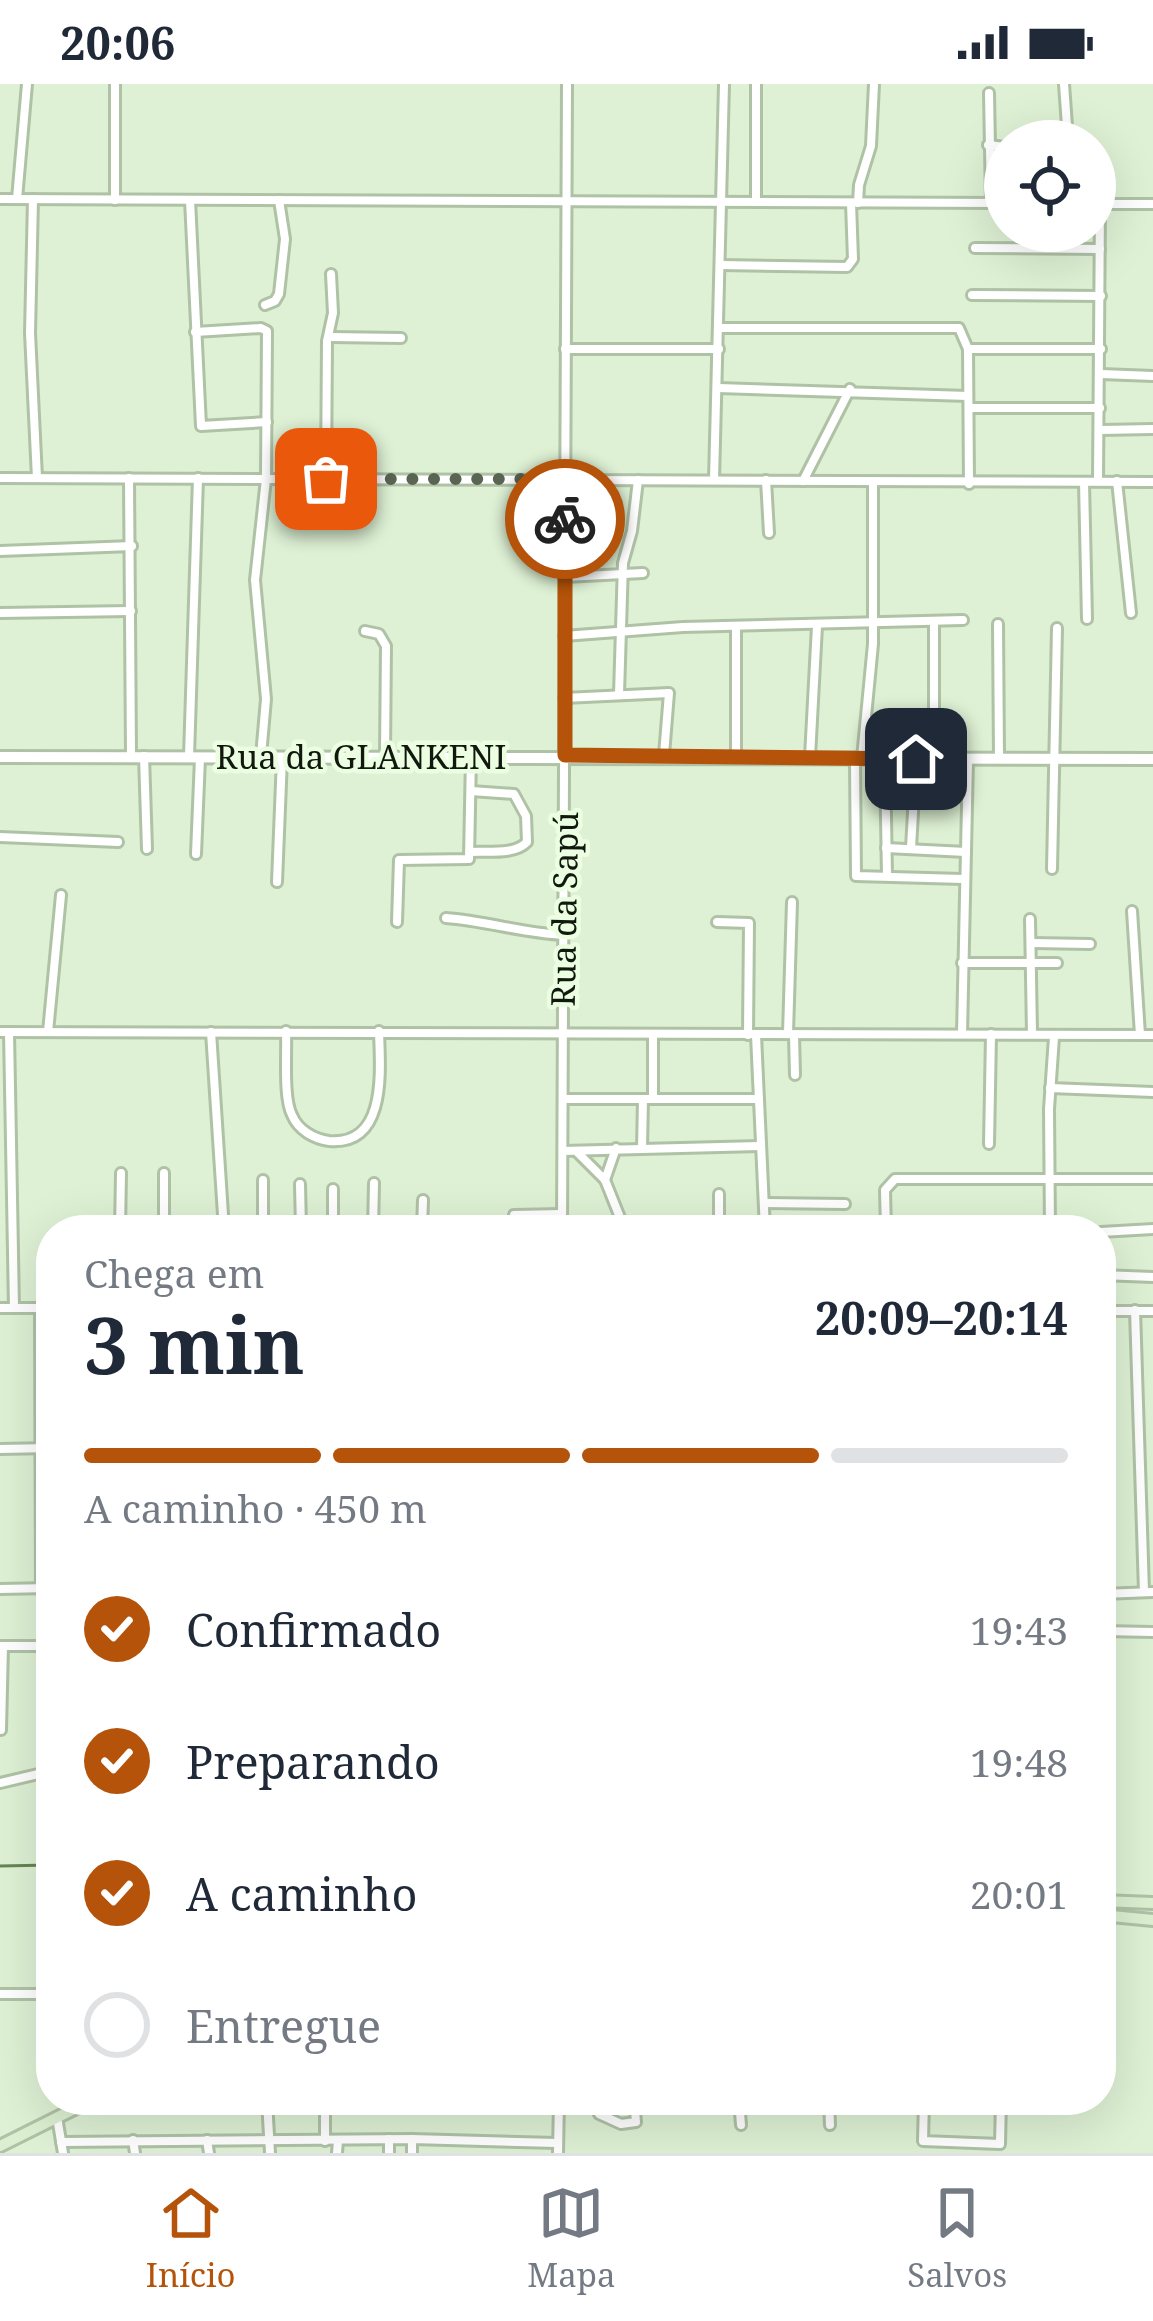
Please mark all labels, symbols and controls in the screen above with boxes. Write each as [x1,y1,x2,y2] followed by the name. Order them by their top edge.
[60,12,175,73] text: 20:06
[984,120,1116,252] map controls
[984,120,1116,252] button: locate
[275,428,377,530] pin
[293,446,359,512] icon: bag
[505,459,625,579] courier
[532,486,598,552] icon: bike
[865,708,967,810] pin
[883,726,949,792] icon: home
[216,734,506,779] street label: Rua da GLANKENI
[540,811,588,1007] street label: Rua da Sapú
[84,1246,264,1299] text: Chega em
[815,1287,1068,1348] text: 20:09–20:14
[84,1291,305,1397] text: 3 min
[84,1481,427,1534] text: A caminho · 450 m
[84,1596,150,1662] icon: check
[186,1599,441,1660] text: Confirmado
[970,1603,1068,1656] text: 19:43
[84,1728,150,1794] icon: check
[186,1731,440,1792] text: Preparando
[970,1735,1068,1788] text: 19:48
[84,1860,150,1926] icon: check
[186,1863,417,1924] text: A caminho
[970,1867,1068,1920] text: 20:01
[186,1995,381,2056] text: Entregue
[146,2180,236,2297] tab: Início
[527,2180,616,2297] tab: Mapa
[907,2180,1007,2297] tab: Salvos

